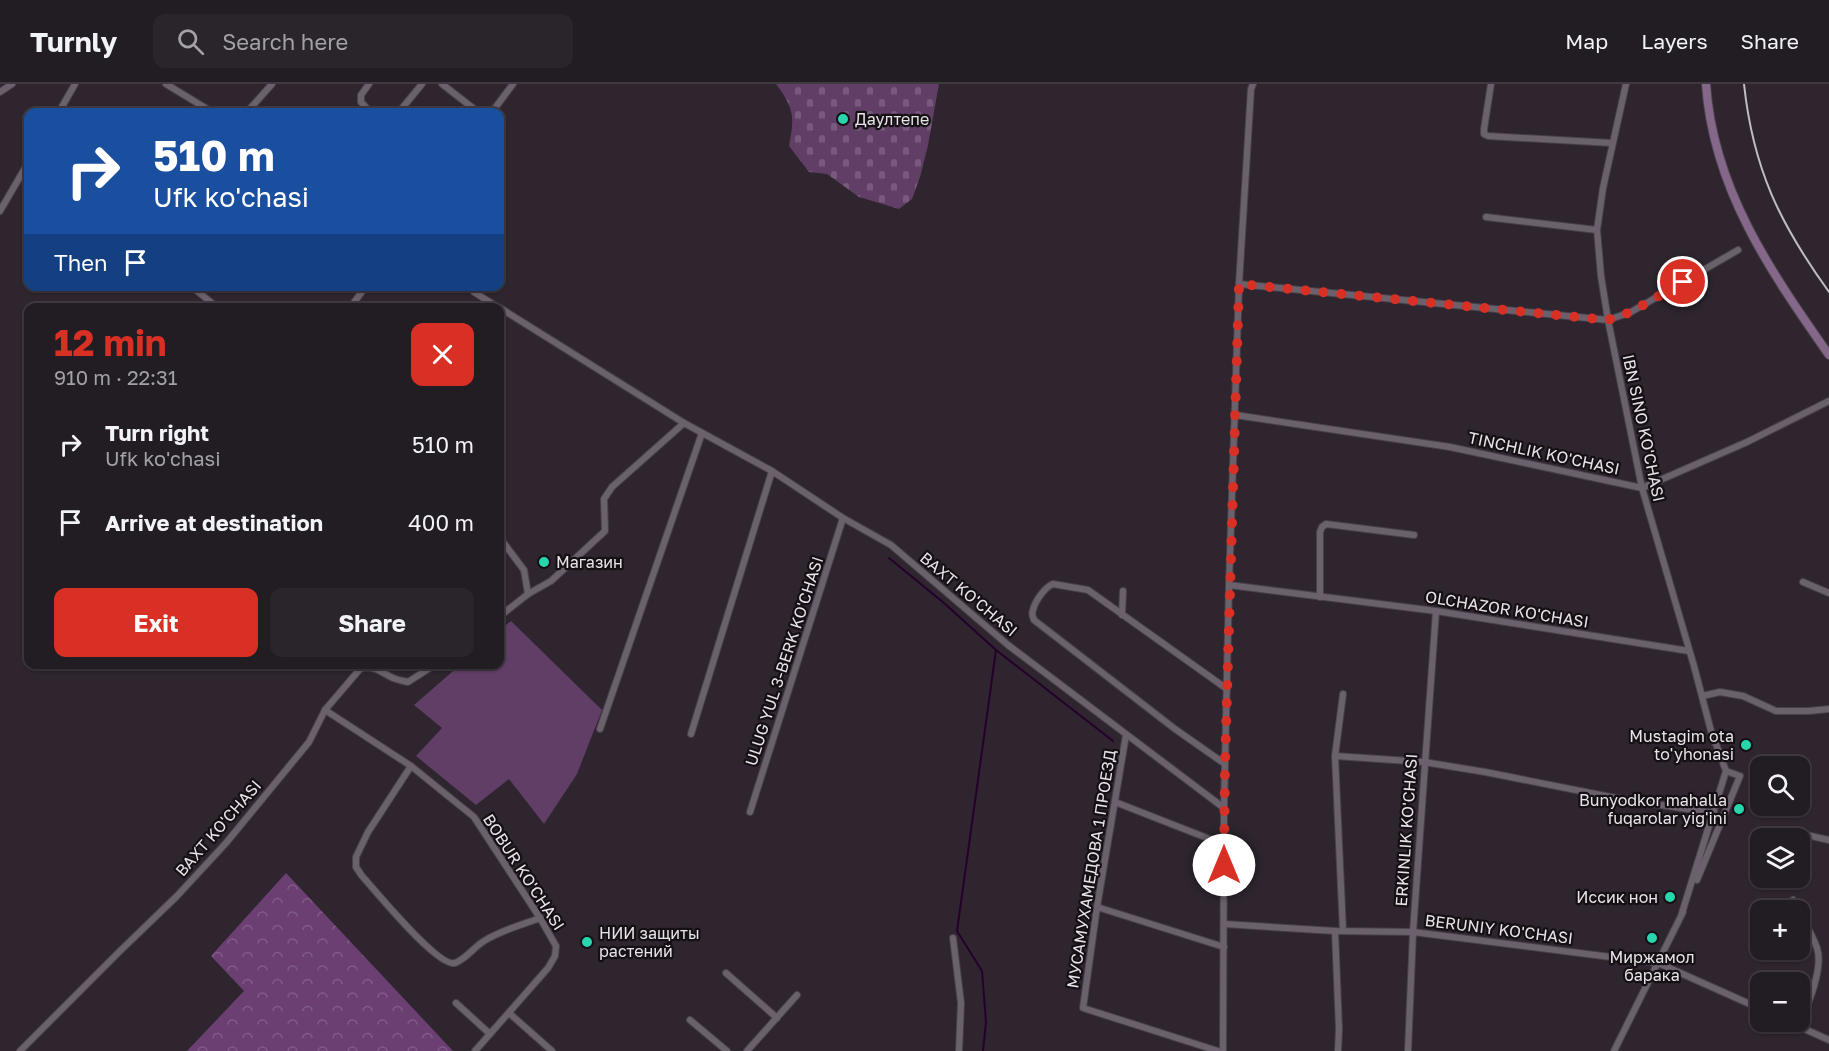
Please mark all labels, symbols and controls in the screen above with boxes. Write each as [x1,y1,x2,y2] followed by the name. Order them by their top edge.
[153,14,573,68] search box
[30,25,117,58] text: Turnly
[174,25,207,58] icon: search
[222,28,348,55] text: Search here
[1565,28,1608,54] text: Map
[1641,28,1708,54] text: Layers
[1741,28,1799,54] text: Share
[855,109,929,129] place label: Даултепе
[836,112,850,126] marker: Даултепе
[153,130,275,180] text: 510 m
[54,132,132,210] icon: right
[153,181,309,213] text: Ufk ko'chasi
[119,246,152,279] icon: arrive
[54,249,107,276] text: Then
[1657,256,1708,307] pin
[1666,265,1699,298] icon: arrive
[54,321,167,364] text: 12 min
[411,323,474,386] button: close
[1619,352,1669,504] street label: IBN SINO KO'CHASI
[54,365,178,389] text: 910 m · 22:31
[105,419,209,446] text: Turn right
[1466,427,1622,479] street label: TINCHLIK KO'CHASI
[54,428,87,461] icon: right
[412,431,474,458] text: 510 m
[105,446,221,470] text: Ufk ko'chasi
[54,506,87,539] icon: arrive
[105,509,323,536] text: Arrive at destination
[408,509,474,536] text: 400 m
[916,547,1022,641] street label: BAXT KO'CHASI
[556,552,623,572] place label: Магазин
[741,554,827,768] street label: ULUG YUL 3-BERK KO'CHASI
[537,555,551,569] marker: Магазин
[1424,586,1590,632] street label: OLCHAZOR KO'CHASI
[54,588,258,657] button: Exit
[270,588,474,657] button: Share
[1629,726,1734,764] place label: Mustagim ota to'yhonasi
[1739,738,1753,752] marker: Mustagim ota to'yhonasi
[1062,748,1120,990] street label: МУСАМУХАМЕДОВА 1 ПРОЕЗД
[1391,753,1421,907] street label: ERKINLIK KO'CHASI
[1750,756,1810,1032] map controls
[1750,756,1810,816] button: search
[171,776,265,880] street label: BAXT KO'CHASI
[1579,790,1727,828] place label: Bunyodkor mahalla fuqarolar yig'ini
[1732,802,1746,816] marker: Bunyodkor mahalla fuqarolar yig'ini
[479,810,569,934] street label: BOBUR KO'CHASI
[1750,828,1810,888] button: layers
[1192,833,1256,897] position arrow
[1576,887,1658,907] place label: Иссик нон
[1663,890,1677,904] marker: Иссик нон
[1750,900,1810,960] button: +
[1424,910,1574,948] street label: BERUNIY KO'CHASI
[599,923,700,961] place label: НИИ защиты растений
[1645,931,1659,945] marker: Миржамол барака
[580,935,594,949] marker: НИИ защиты растений
[1609,947,1695,985] place label: Миржамол барака
[1750,972,1810,1032] button: −

